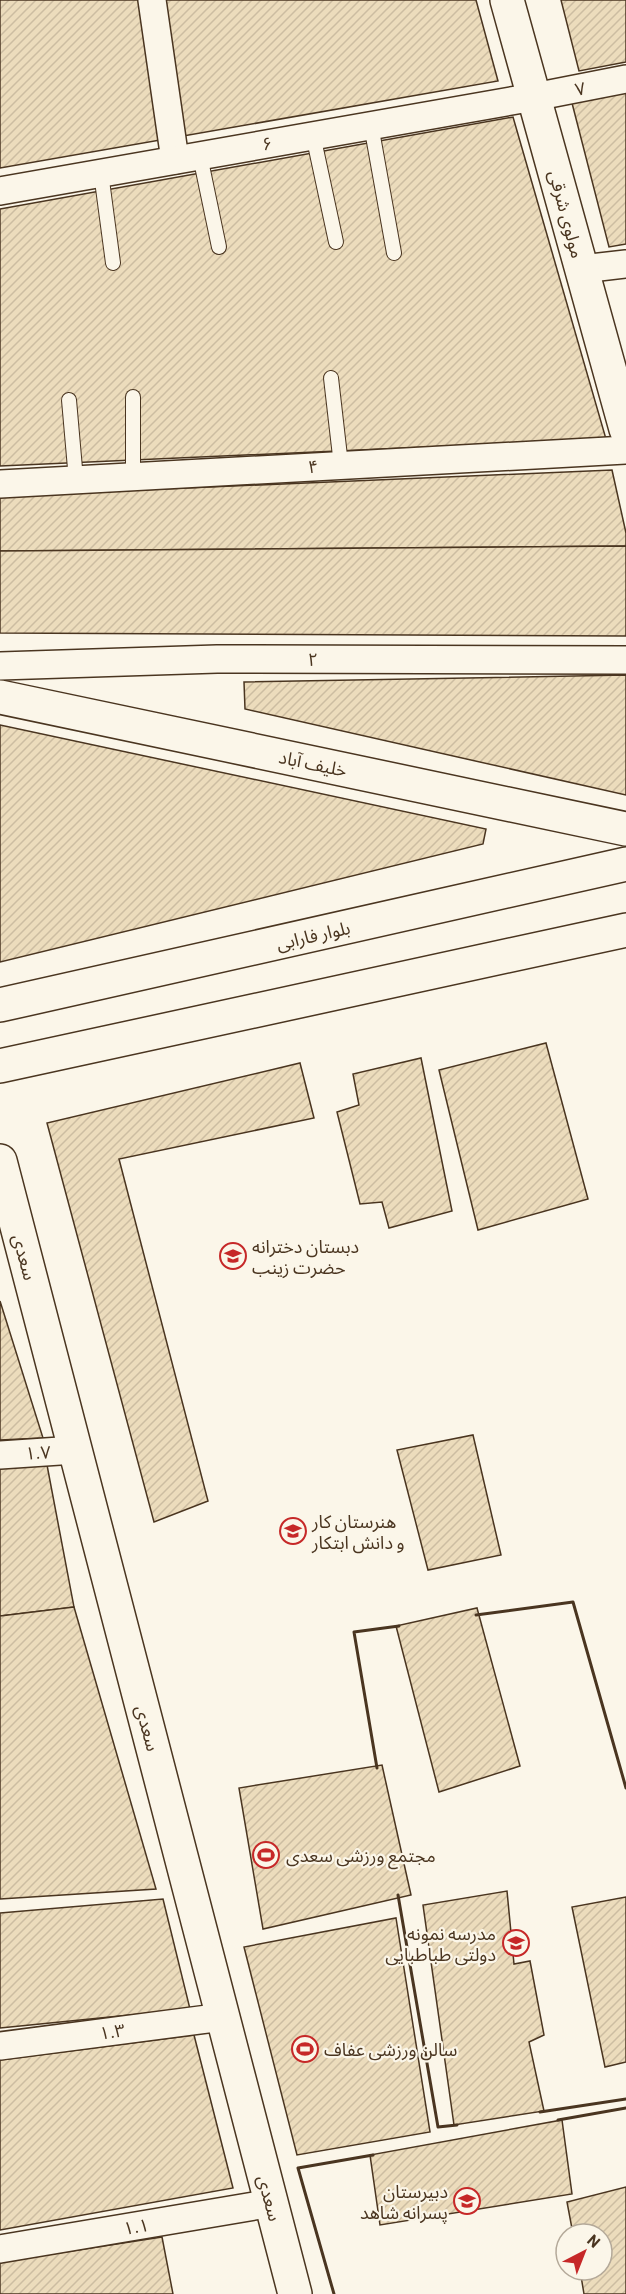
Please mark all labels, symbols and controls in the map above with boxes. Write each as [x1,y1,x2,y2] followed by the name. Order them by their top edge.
[573,76,587,100] street label: ۷
[260,131,274,155] street label: ۶
[544,167,589,261] street label: مولوی شرقی
[307,455,319,477] street label: ۴
[308,648,318,670] street label: ۲
[277,745,349,781] street label: خلیف آباد
[274,916,352,955] street label: بلوار فارابی
[7,1232,42,1283] street label: سعدی
[252,1235,359,1279] place label: دبستان دخترانه حضرت زینب
[218,1241,248,1271] school or university icon: دبستان دخترانه حضرت زینب
[25,1440,51,1464] street label: ۱.۷
[311,1510,405,1554] place label: هنرستان کار و دانش ابتکار
[278,1516,308,1546] school or university icon: هنرستان کار و دانش ابتکار
[130,1703,165,1754] street label: سعدی
[251,1840,281,1870] sports icon: مجتمع ورزشی سعدی
[286,1844,436,1870] place label: مجتمع ورزشی سعدی
[385,1922,496,1966] place label: مدرسه نمونه دولتی طباطبایی
[501,1928,531,1958] school or university icon: مدرسه نمونه دولتی طباطبایی
[98,2018,126,2044] street label: ۱.۳
[290,2034,320,2064] sports icon: سالن ورزشی عفاف
[324,2038,457,2061] place label: سالن ورزشی عفاف
[252,2173,287,2224] street label: سعدی
[360,2180,448,2224] place label: دبیرستان پسرانه شاهد
[452,2186,482,2216] school or university icon: دبیرستان پسرانه شاهد
[121,2213,151,2239] street label: ۱.۱
[554,2222,614,2282] north arrow
[584,2230,605,2251] text: N

